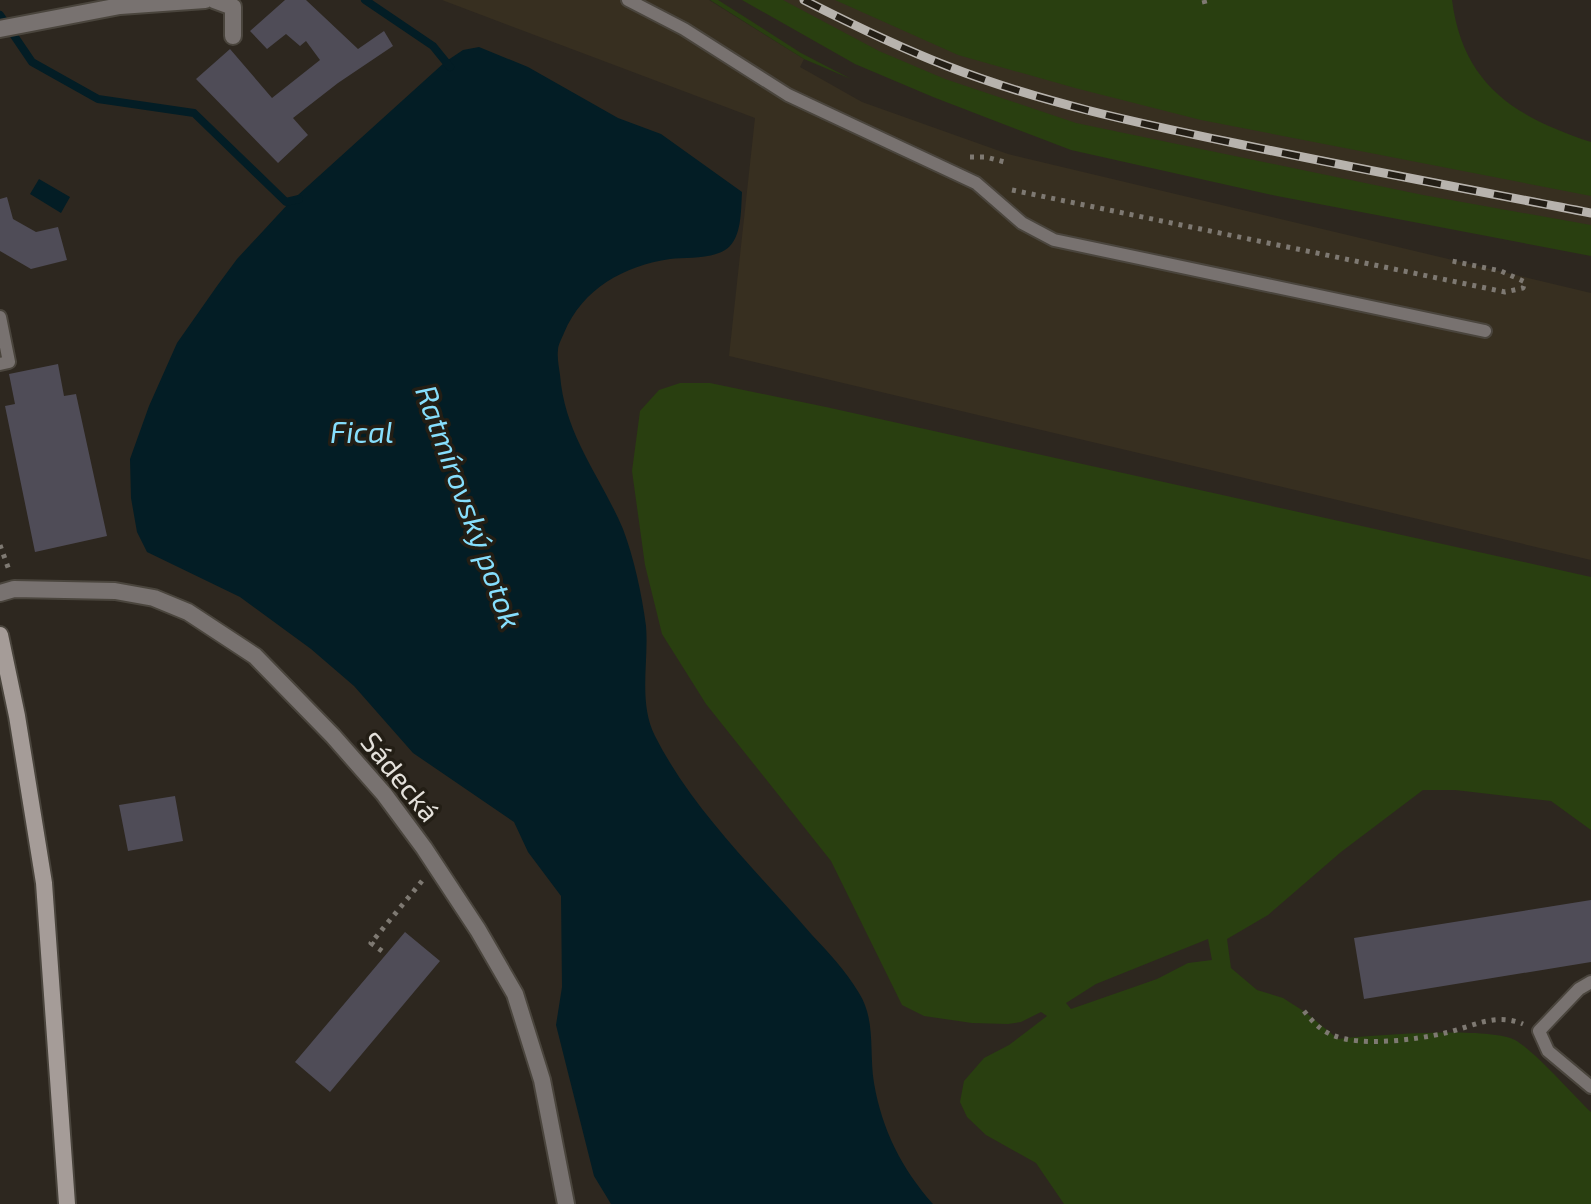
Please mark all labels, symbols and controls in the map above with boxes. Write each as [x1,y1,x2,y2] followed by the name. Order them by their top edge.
[408,380,531,633] water label: Ratmírovský potok
[330,413,394,449] water label: Fical
[354,725,447,828] street label: Sádecká

